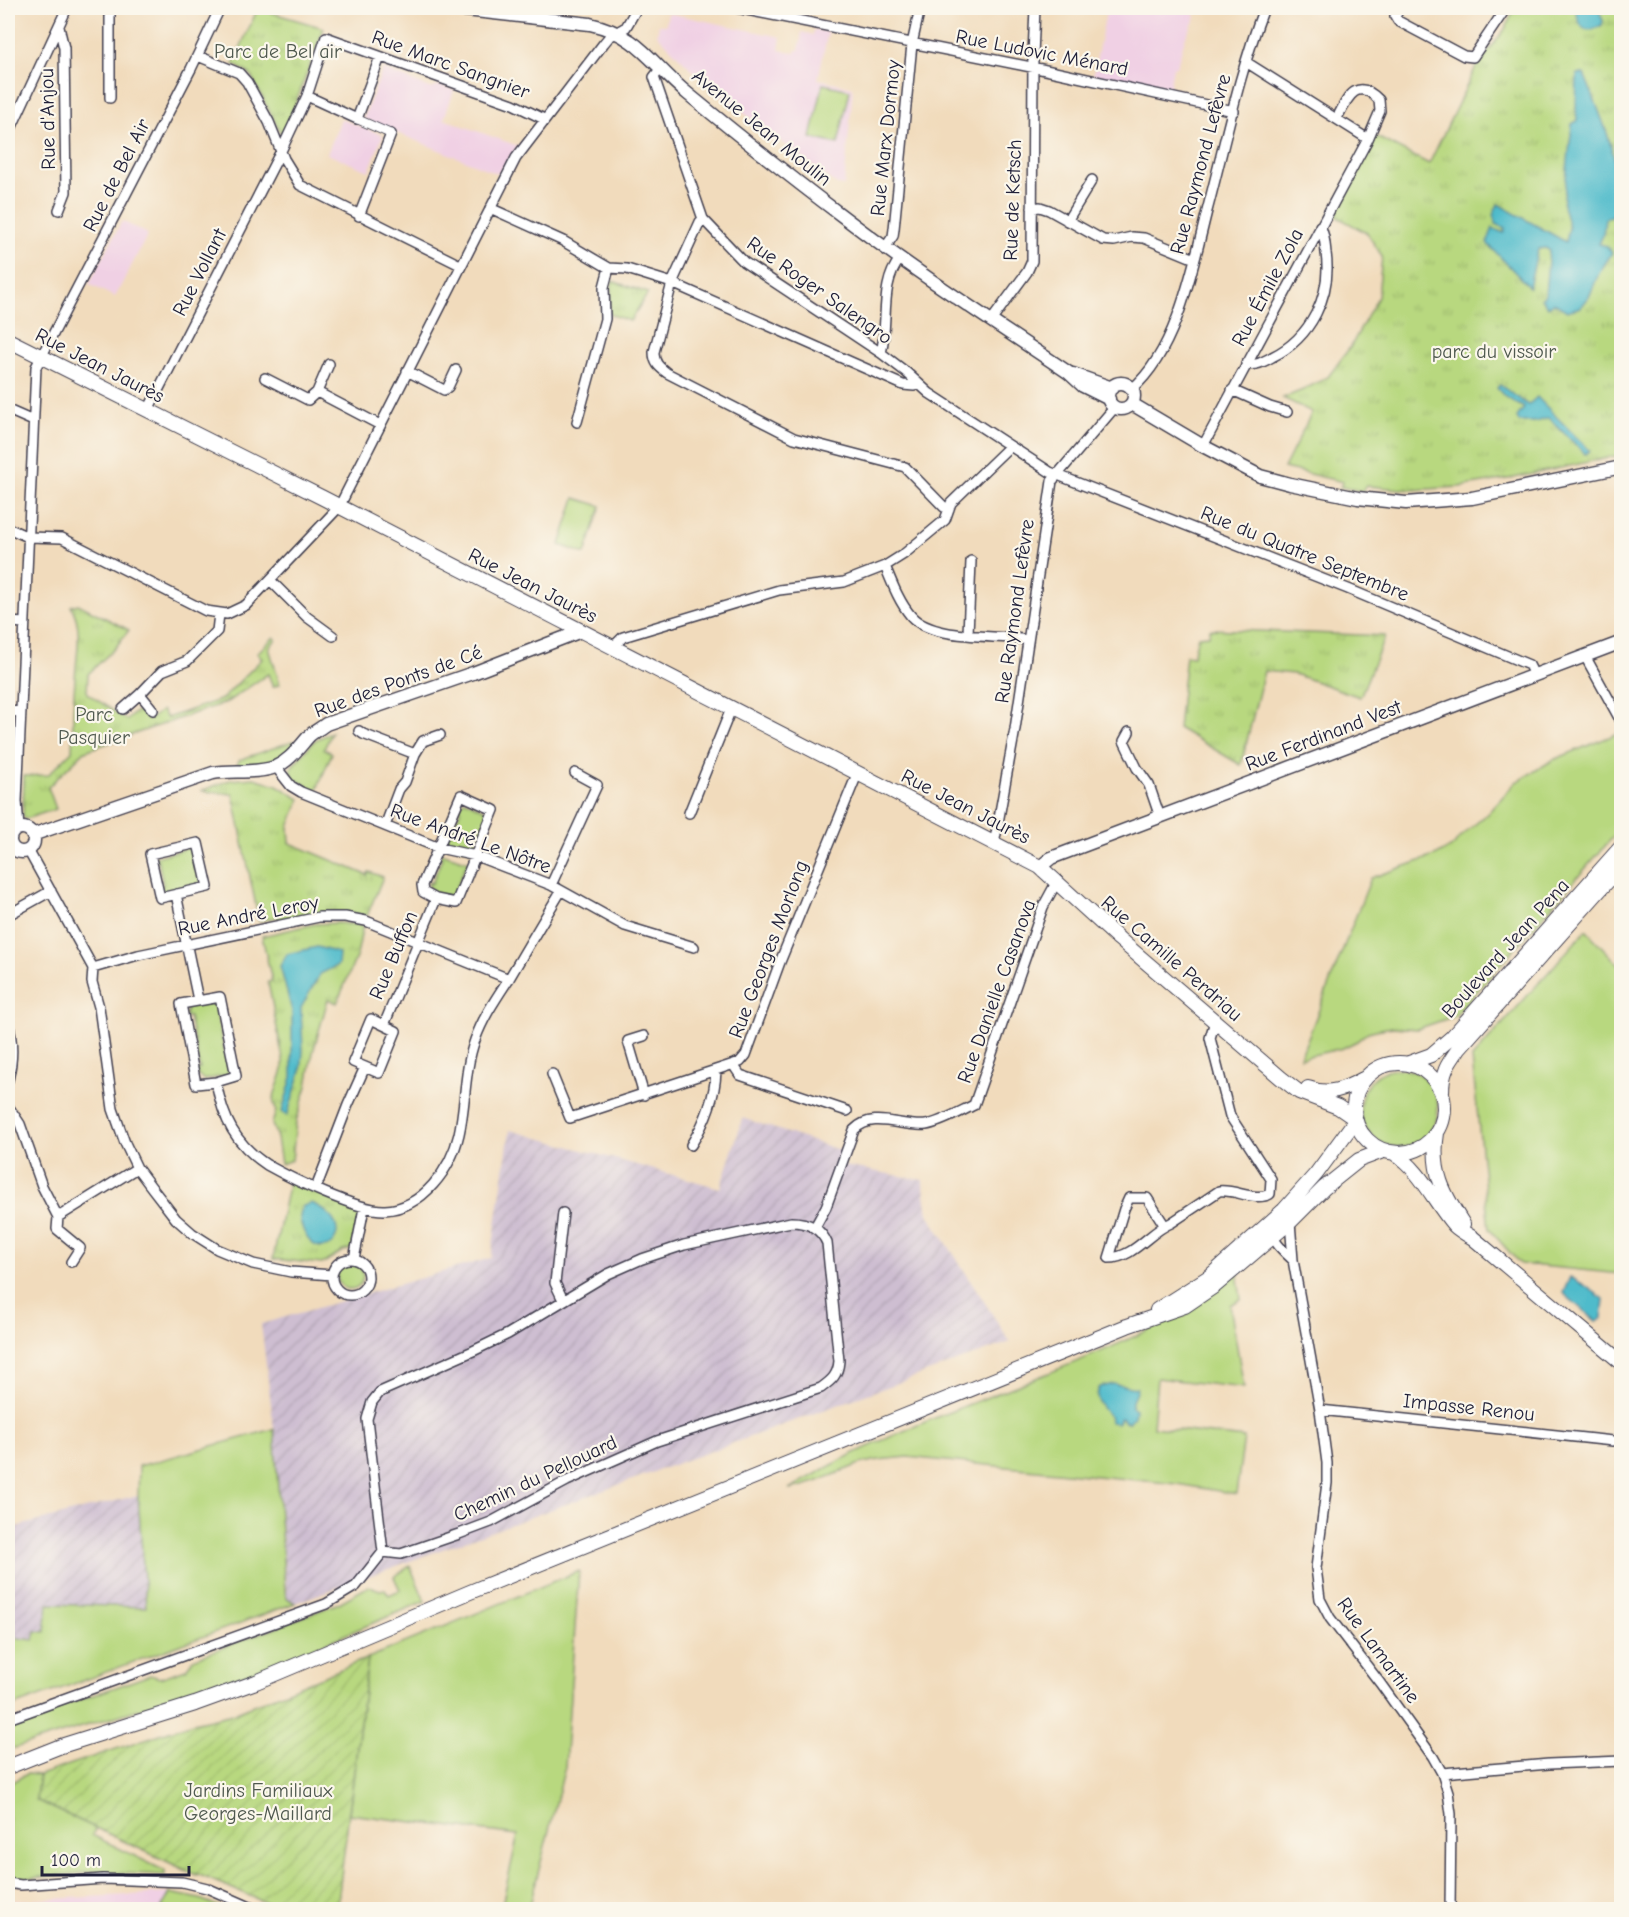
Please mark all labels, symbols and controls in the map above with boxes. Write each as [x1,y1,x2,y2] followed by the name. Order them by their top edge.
[954,24,1130,80] street label: Rue Ludovic Ménard
[369,25,533,104] street label: Rue Marc Sangnier
[214,40,342,63] park label: Parc de Bel air
[866,59,905,217] street label: Rue Marx Dormoy
[687,64,836,191] street label: Avenue Jean Moulin
[35,68,60,170] street label: Rue d'Anjou
[1165,71,1236,257] street label: Rue Raymond Lefèvre
[78,115,155,236] street label: Rue de Bel Air
[999,139,1026,261] street label: Rue de Ketsch
[168,224,232,320] street label: Rue Vollant
[1227,224,1308,350] street label: Rue Émile Zola
[743,232,897,349] street label: Rue Roger Salengro
[32,323,168,408] street label: Rue Jean Jaurès
[1432,340,1556,363] park label: parc du vissoir
[1197,501,1412,606] street label: Rue du Quatre Septembre
[990,517,1039,705] street label: Rue Raymond Lefèvre
[465,543,601,628] street label: Rue Jean Jaurès
[311,640,485,723] street label: Rue des Ponts de Cé
[1242,695,1406,776] street label: Rue Ferdinand Vest
[58,703,130,749] park label: Parc Pasquier
[898,764,1034,849] street label: Rue Jean Jaurès
[387,799,554,878] street label: Rue André Le Nôtre
[724,857,813,1041] street label: Rue Georges Morlong
[1437,874,1574,1023] street label: Boulevard Jean Pena
[176,891,320,940] street label: Rue André Leroy
[1096,891,1247,1026] street label: Rue Camille Perdriau
[953,896,1040,1086] street label: Rue Danielle Casanova
[365,907,422,1003] street label: Rue Buffon
[1402,1389,1536,1426] street label: Impasse Renou
[450,1431,621,1526] street label: Chemin du Pellouard
[1333,1593,1425,1708] street label: Rue Lamartine
[184,1779,333,1825] park label: Jardins Familiaux Georges-Maillard
[42,1839,189,1877] scale bar
[51,1850,101,1871] text: 100 m

